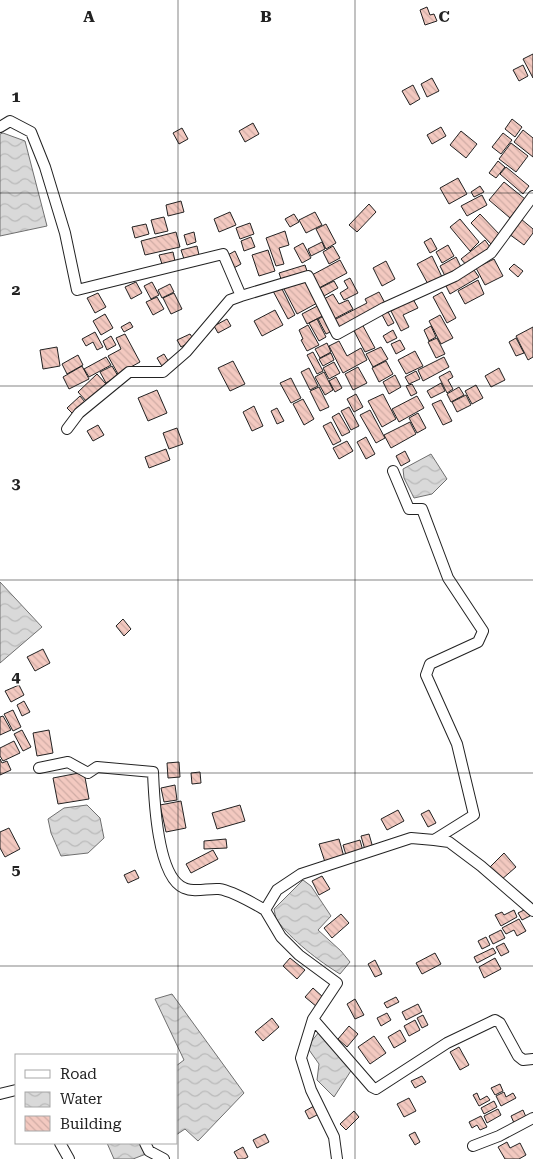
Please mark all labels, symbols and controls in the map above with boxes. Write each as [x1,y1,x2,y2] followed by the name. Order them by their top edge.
[83,7,95,26] text: A
[260,7,272,26] text: B
[438,7,450,26] text: C
[12,87,21,106] text: 1
[12,280,21,299] text: 2
[12,474,21,493] text: 3
[12,667,21,686] text: 4
[12,860,21,879] text: 5
[15,1054,178,1144] legend
[60,1065,97,1083] text: Road
[60,1090,102,1108] text: Water
[60,1115,122,1133] text: Building

